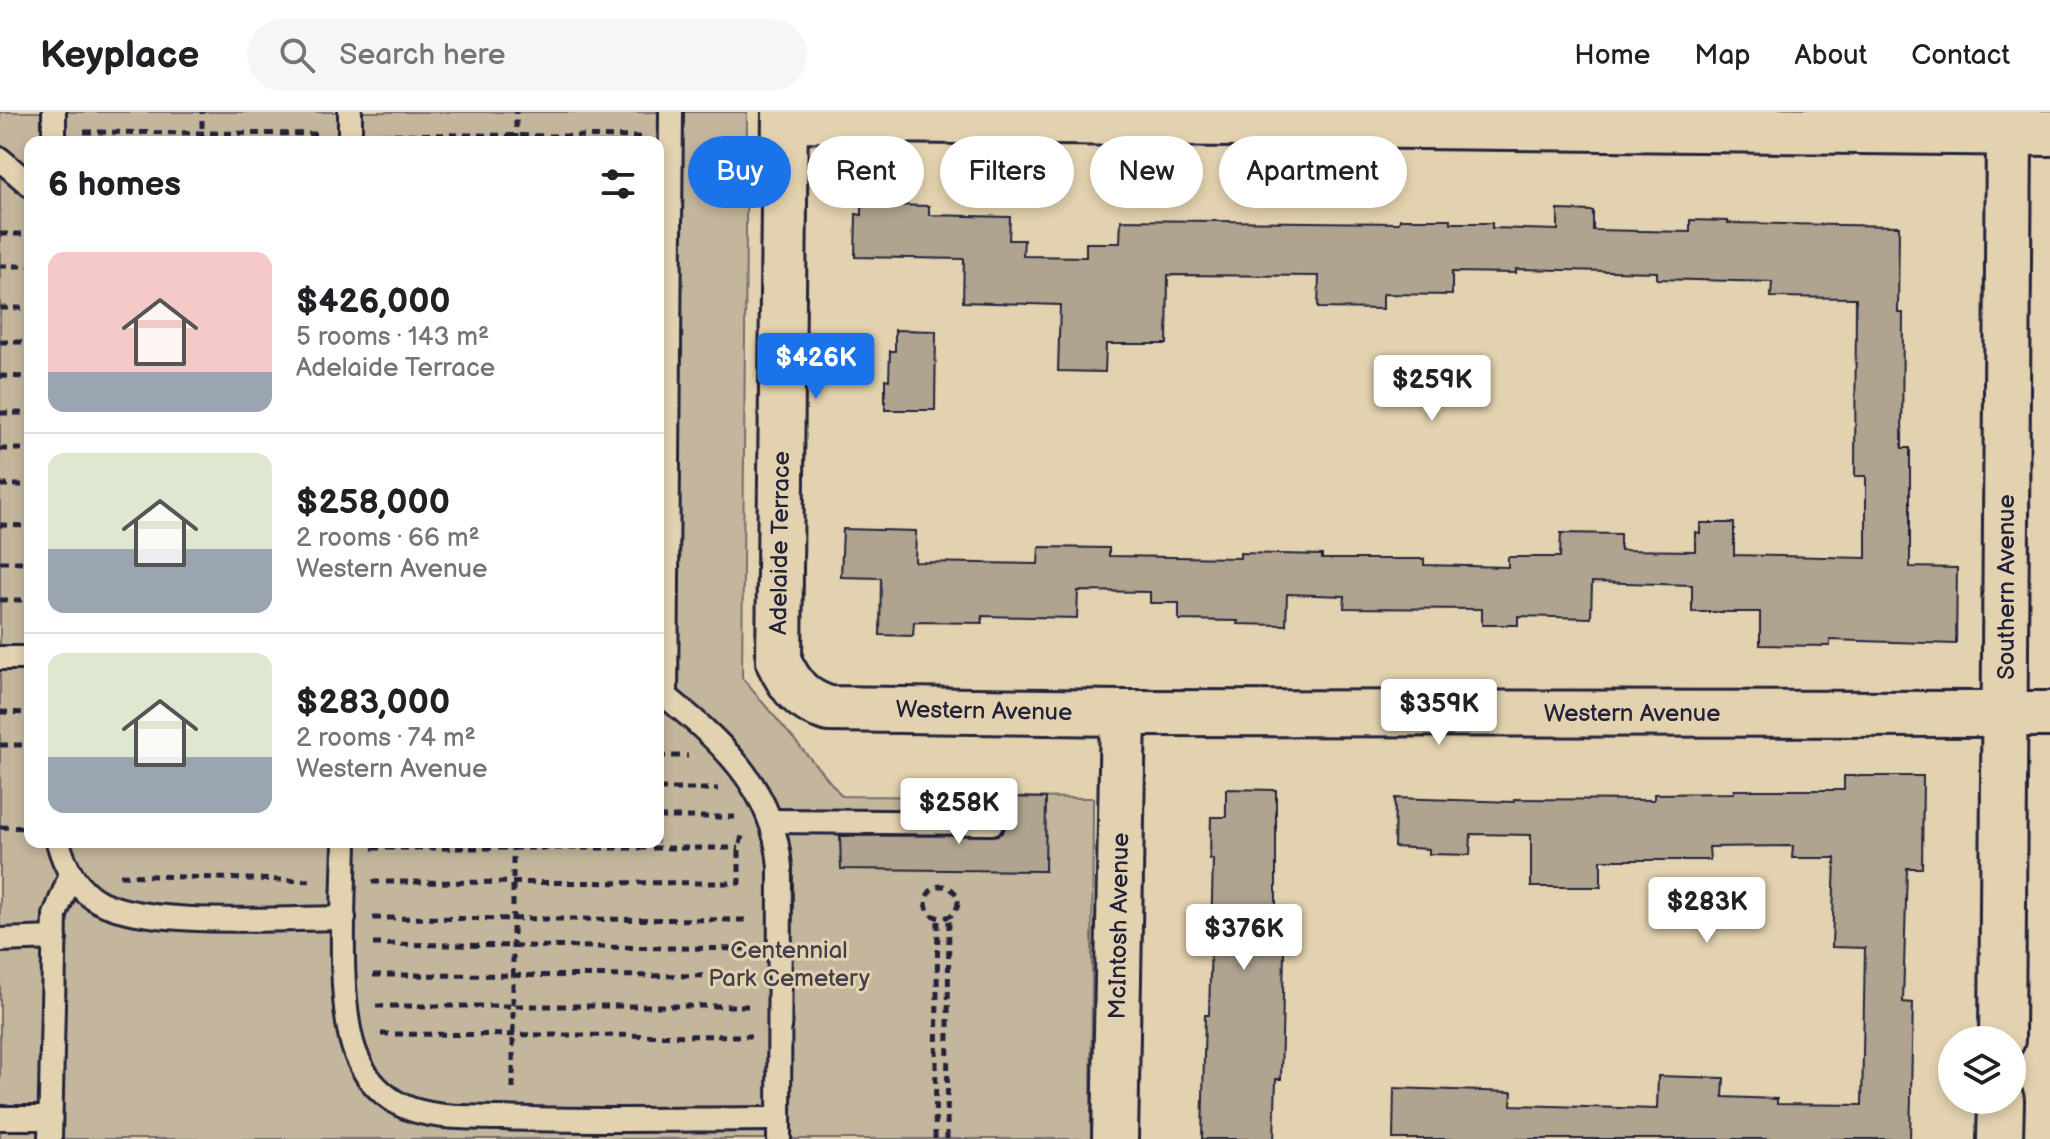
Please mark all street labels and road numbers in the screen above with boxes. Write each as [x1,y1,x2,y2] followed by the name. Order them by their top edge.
[764,451,796,635] street label: Adelaide Terrace
[1992,494,2021,680] street label: Southern Avenue
[895,695,1073,727] street label: Western Avenue
[1544,699,1720,728] street label: Western Avenue
[1103,832,1135,1020] street label: McIntosh Avenue

